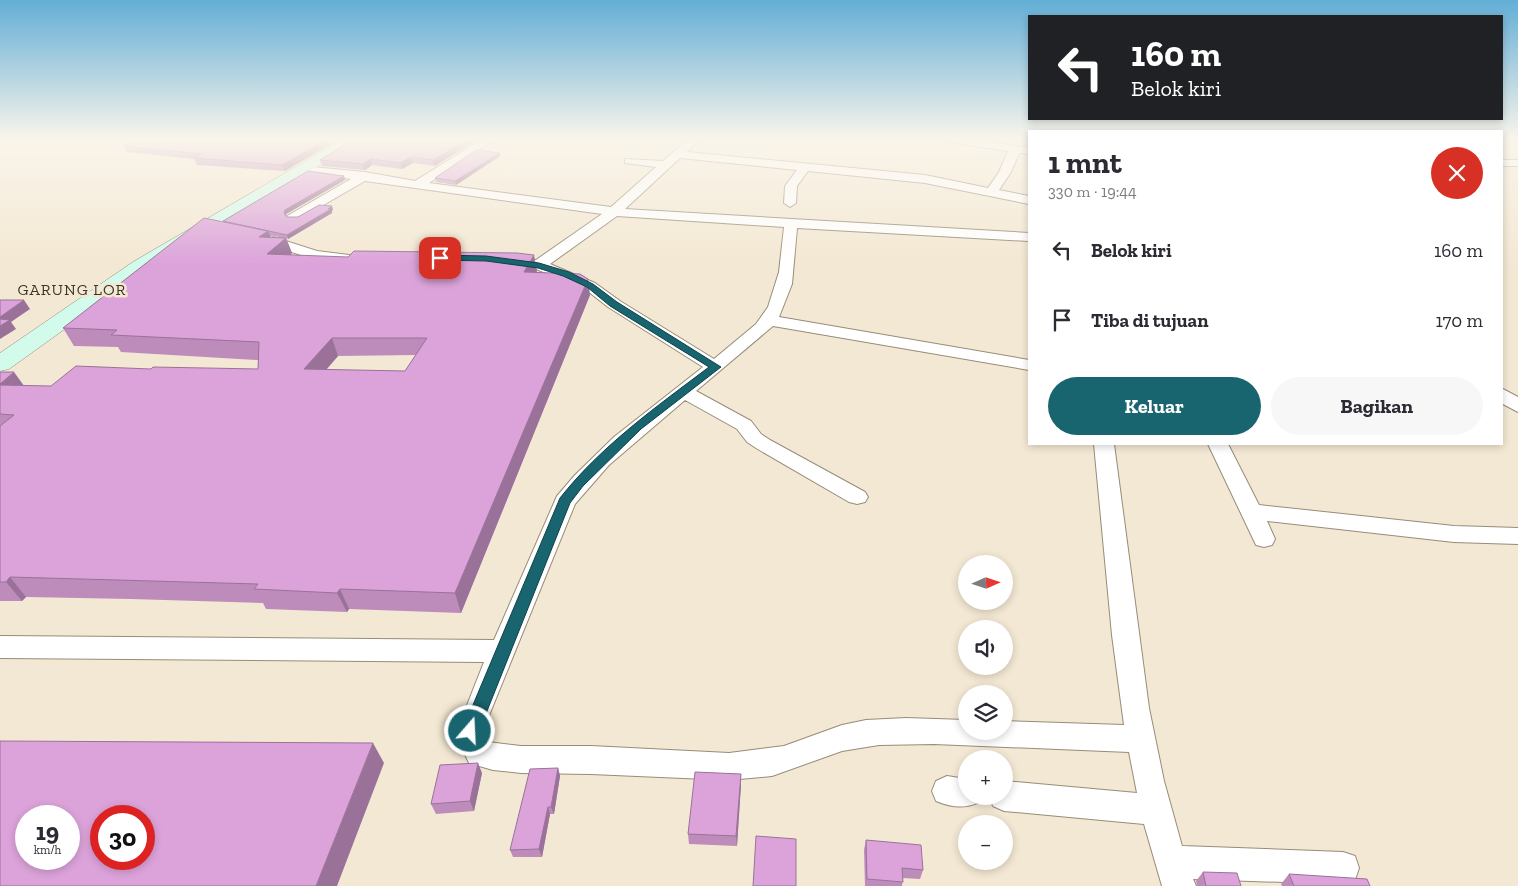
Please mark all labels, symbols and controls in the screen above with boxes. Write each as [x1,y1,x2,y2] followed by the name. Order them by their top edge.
[1131,33,1221,75] text: 160 m
[1048,35,1113,100] icon: left
[1131,75,1221,102] text: Belok kiri
[1048,145,1122,181] text: 1 mnt
[1431,147,1483,199] button: close
[1048,182,1137,201] text: 330 m · 19:44
[1048,236,1076,264] icon: left
[419,237,461,279] pin
[1091,239,1172,262] text: Belok kiri
[1434,239,1483,262] text: 160 m
[426,244,454,272] icon: arrive
[18,280,126,299] district label: GARUNG LOR
[1048,306,1076,334] icon: arrive
[1091,309,1208,332] text: Tiba di tujuan
[1435,309,1483,332] text: 170 m
[1048,377,1261,435] button: Keluar
[1271,377,1483,435] button: Bagikan
[958,555,1012,610] north arrow
[958,555,1013,870] map controls
[958,620,1013,675] button: sound
[958,685,1013,740] button: layers
[443,704,495,756] position arrow
[958,750,1013,805] button: +
[90,805,155,870] speed limit sign: 30
[958,815,1013,870] button: −
[36,816,59,846] text: 19
[34,843,61,857] text: km/h

